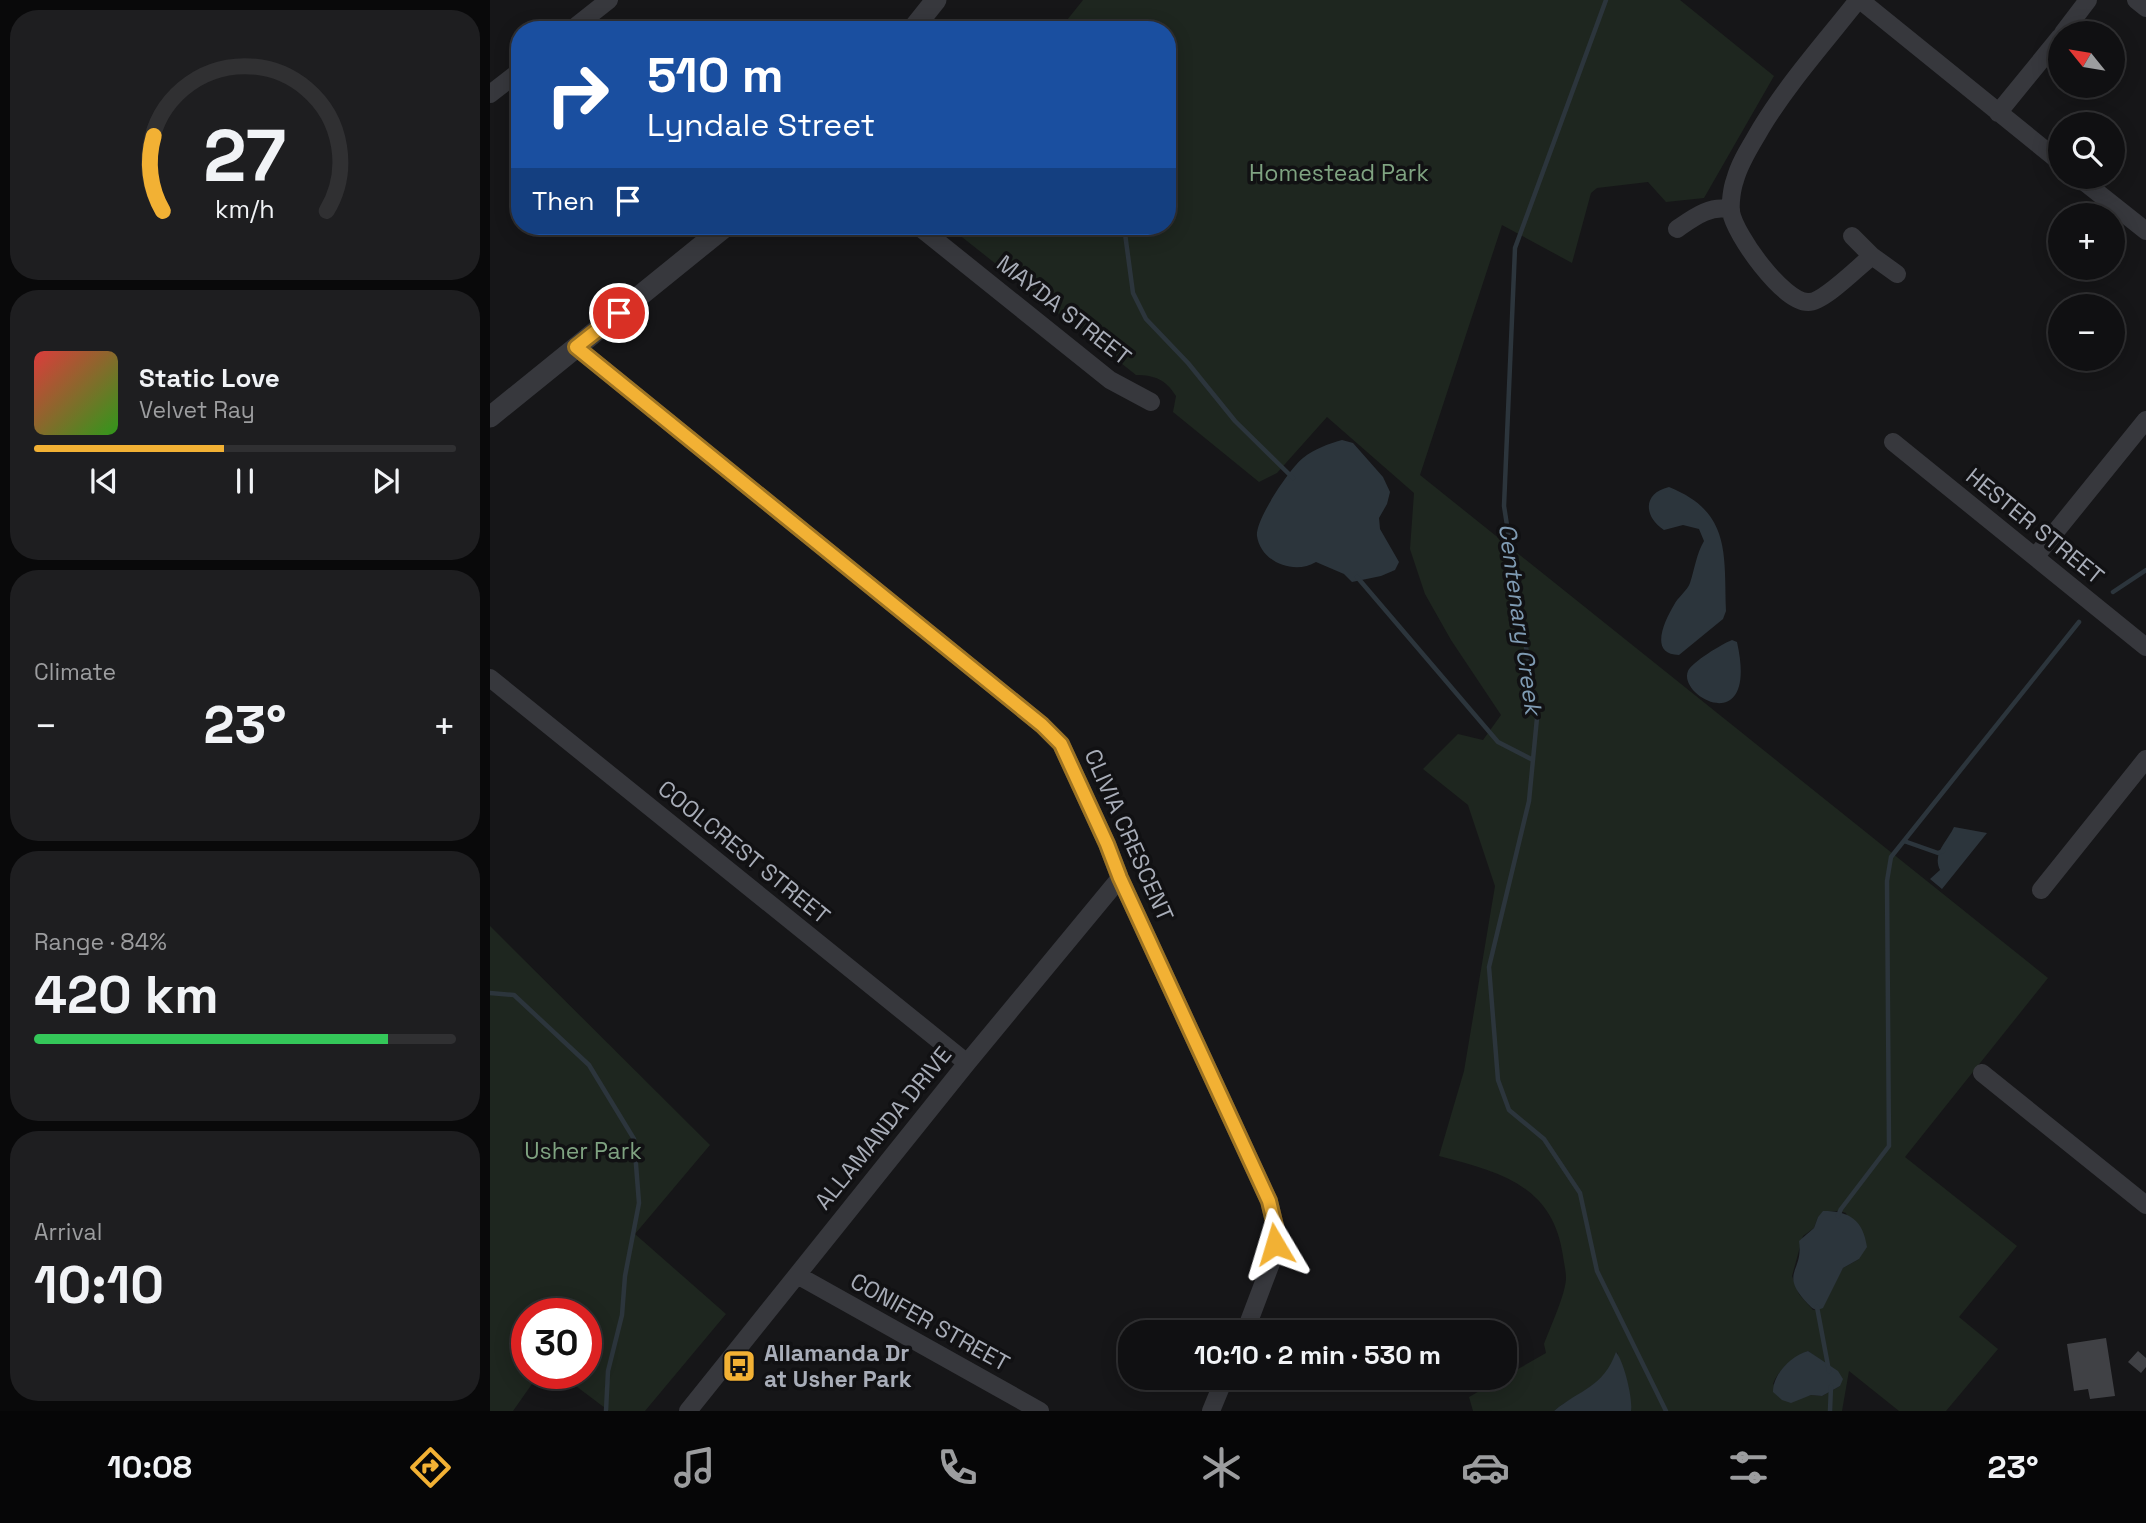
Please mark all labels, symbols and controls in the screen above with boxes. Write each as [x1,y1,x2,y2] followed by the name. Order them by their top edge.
[2048,21,2124,98] north arrow
[2048,21,2125,371] map controls
[647,44,784,106] text: 510 m
[532,49,623,140] icon: right
[647,105,875,145] text: Lyndale Street
[204,109,286,202] text: 27
[2048,112,2125,189] button: search
[1249,158,1429,188] park label: Homestead Park
[609,182,647,220] icon: arrive
[532,184,595,218] text: Then
[215,193,275,225] text: km/h
[2048,203,2125,280] button: +
[991,248,1137,372] street label: MAYDA STREET
[589,283,649,343] pin
[600,294,638,332] icon: arrive
[2048,294,2125,371] button: −
[139,361,280,395] text: Static Love
[139,395,255,425] text: Velvet Ray
[1960,461,2110,591] street label: HESTER STREET
[85,462,123,500] icon: previous
[226,462,264,500] icon: pause
[367,462,405,500] icon: next
[1492,521,1550,719] water label: Centenary Creek
[34,657,116,687] text: Climate
[204,692,287,758] text: 23°
[34,702,58,750] text: −
[432,702,456,750] text: +
[1078,744,1180,926] street label: CLIVIA CRESCENT
[652,773,836,931] street label: COOLCREST STREET
[34,927,167,957] text: Range · 84%
[34,962,219,1028] text: 420 km
[808,1040,958,1216] street label: ALLAMANDA DRIVE
[524,1136,642,1166] park label: Usher Park
[1238,1207,1312,1281] position arrow
[34,1217,102,1247] text: Arrival
[34,1252,164,1318] text: 10:10
[845,1266,1015,1378] street label: CONIFER STREET
[511,1298,602,1389] speed limit sign: 30
[764,1338,912,1394] place label: Allamanda Dr at Usher Park
[1194,1338,1441,1372] text: 10:10 · 2 min · 530 m
[720,1347,758,1385] bus stop icon: Allamanda Dr at Usher Park
[406,1443,455,1492] icon: directions
[670,1443,719,1492] icon: music
[933,1443,982,1492] icon: phone
[1197,1443,1246,1492] icon: climate
[1461,1443,1510,1492] icon: car
[1724,1443,1773,1492] icon: filters
[107,1447,192,1487] text: 10:08
[1988,1447,2039,1487] text: 23°

